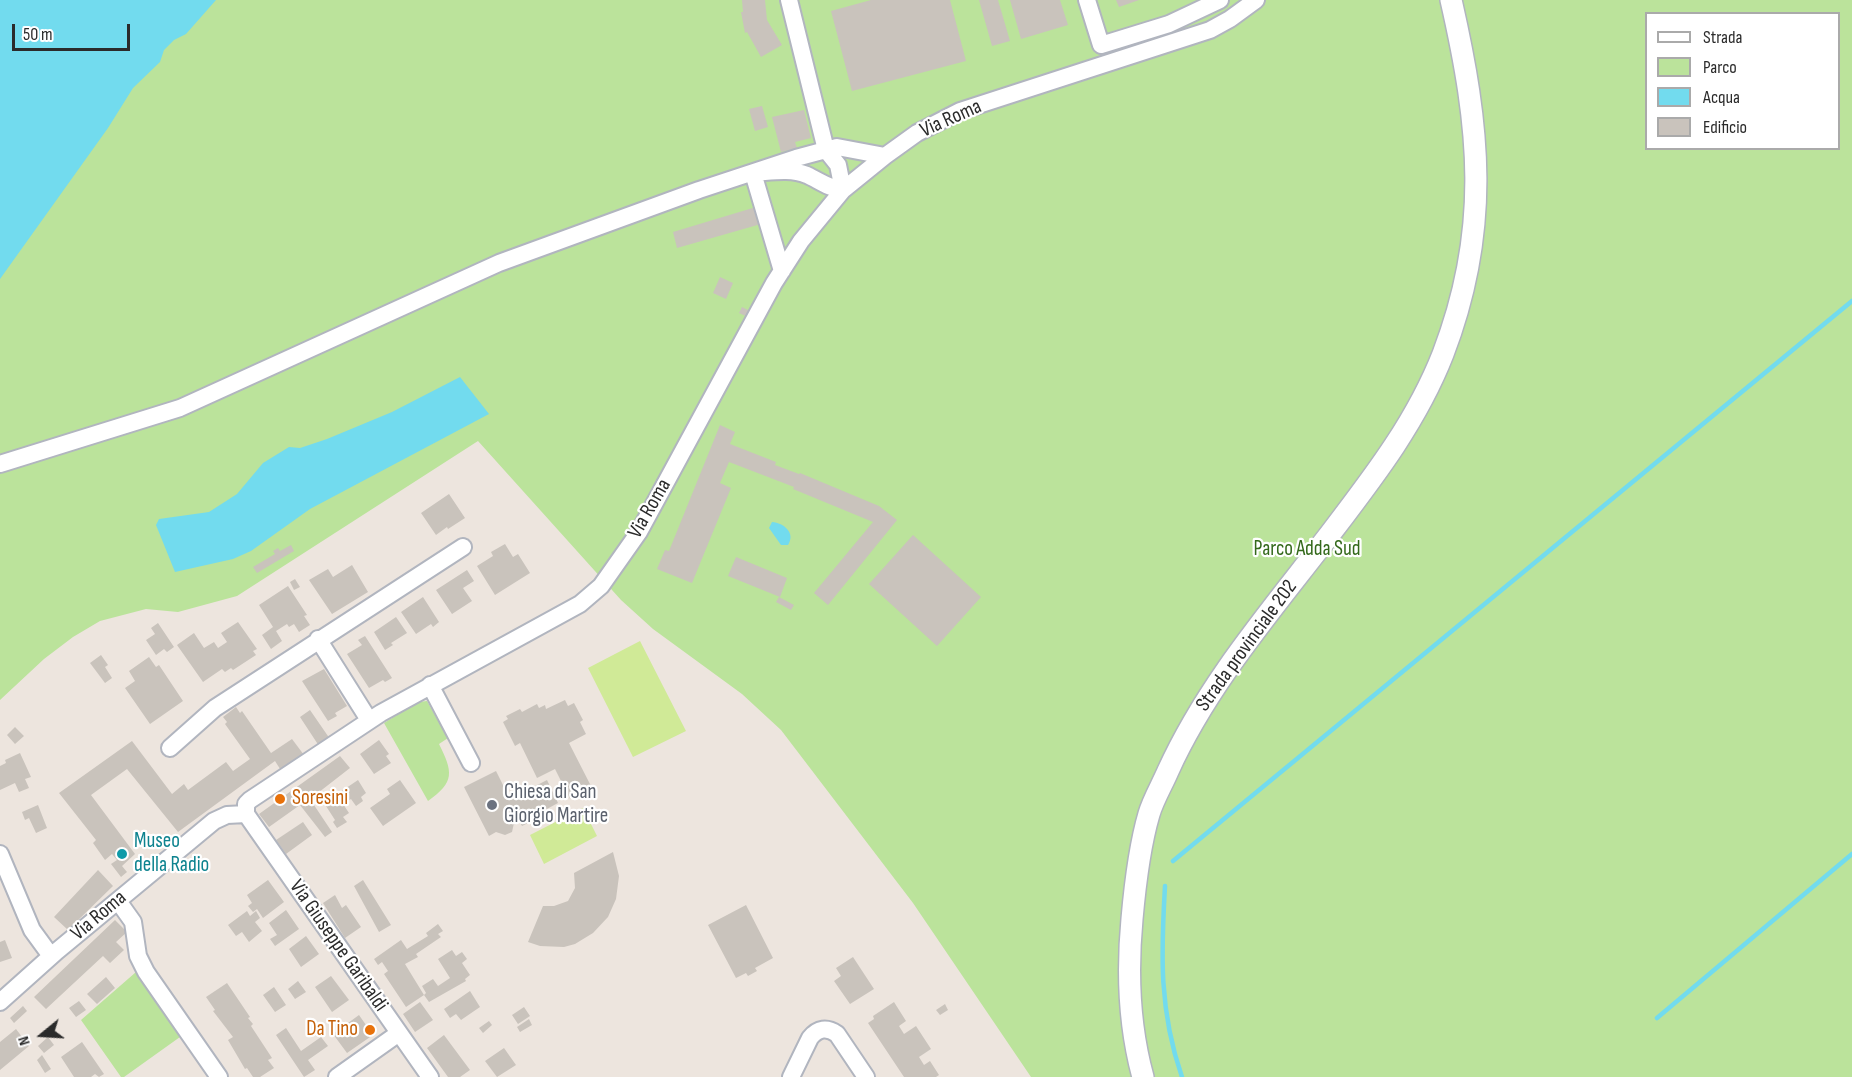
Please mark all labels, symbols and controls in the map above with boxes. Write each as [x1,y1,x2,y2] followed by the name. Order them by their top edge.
[15,12,134,50] scale bar
[1645,12,1840,150] legend
[23,24,53,45] text: 50 m
[1703,27,1742,48] text: Strada
[1703,57,1737,78] text: Parco
[1703,87,1740,108] text: Acqua
[916,94,986,144] street label: Via Roma
[1703,117,1747,138] text: Edificio
[623,475,677,543] street label: Via Roma
[1254,537,1360,563] park label: Parco Adda Sud
[1191,575,1303,717] street label: Strada provinciale 202
[504,780,608,830] place label: Chiesa di San Giorgio Martire
[292,786,348,812] place label: Soresini
[273,792,287,806] marker: Soresini
[485,798,499,812] marker: Chiesa di San Giorgio Martire
[134,829,209,879] place label: Museo della Radio
[115,847,129,861] marker: Museo della Radio
[283,875,393,1017] street label: Via Giuseppe Garibaldi
[66,886,132,946] street label: Via Roma
[12,1005,72,1065] north arrow
[306,1017,358,1043] place label: Da Tino
[363,1023,377,1037] marker: Da Tino
[14,1034,35,1048] text: N

